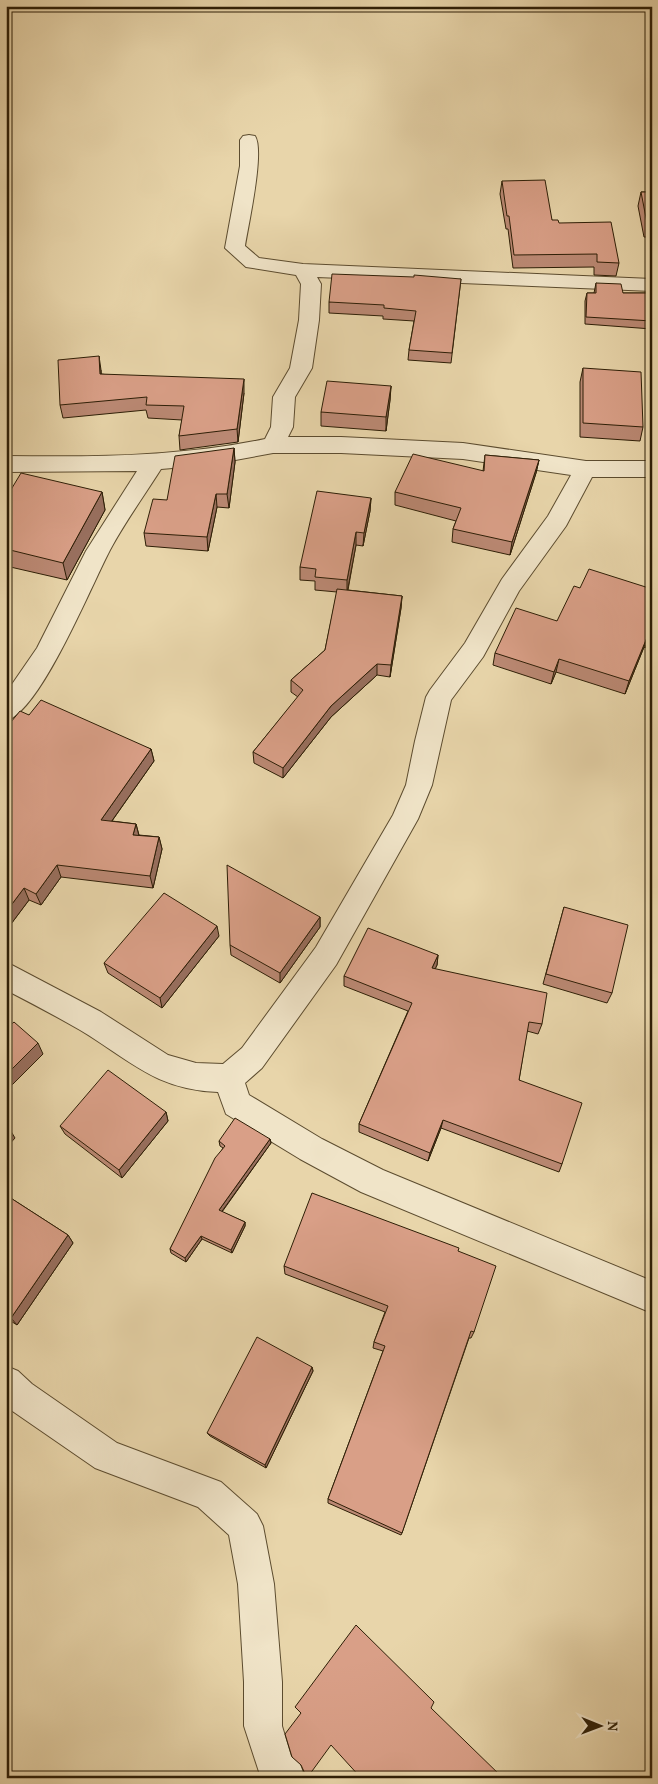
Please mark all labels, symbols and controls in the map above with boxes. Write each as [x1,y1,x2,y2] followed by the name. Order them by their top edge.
[576,1702,626,1752] north arrow
[602,1721,621,1731] text: N

